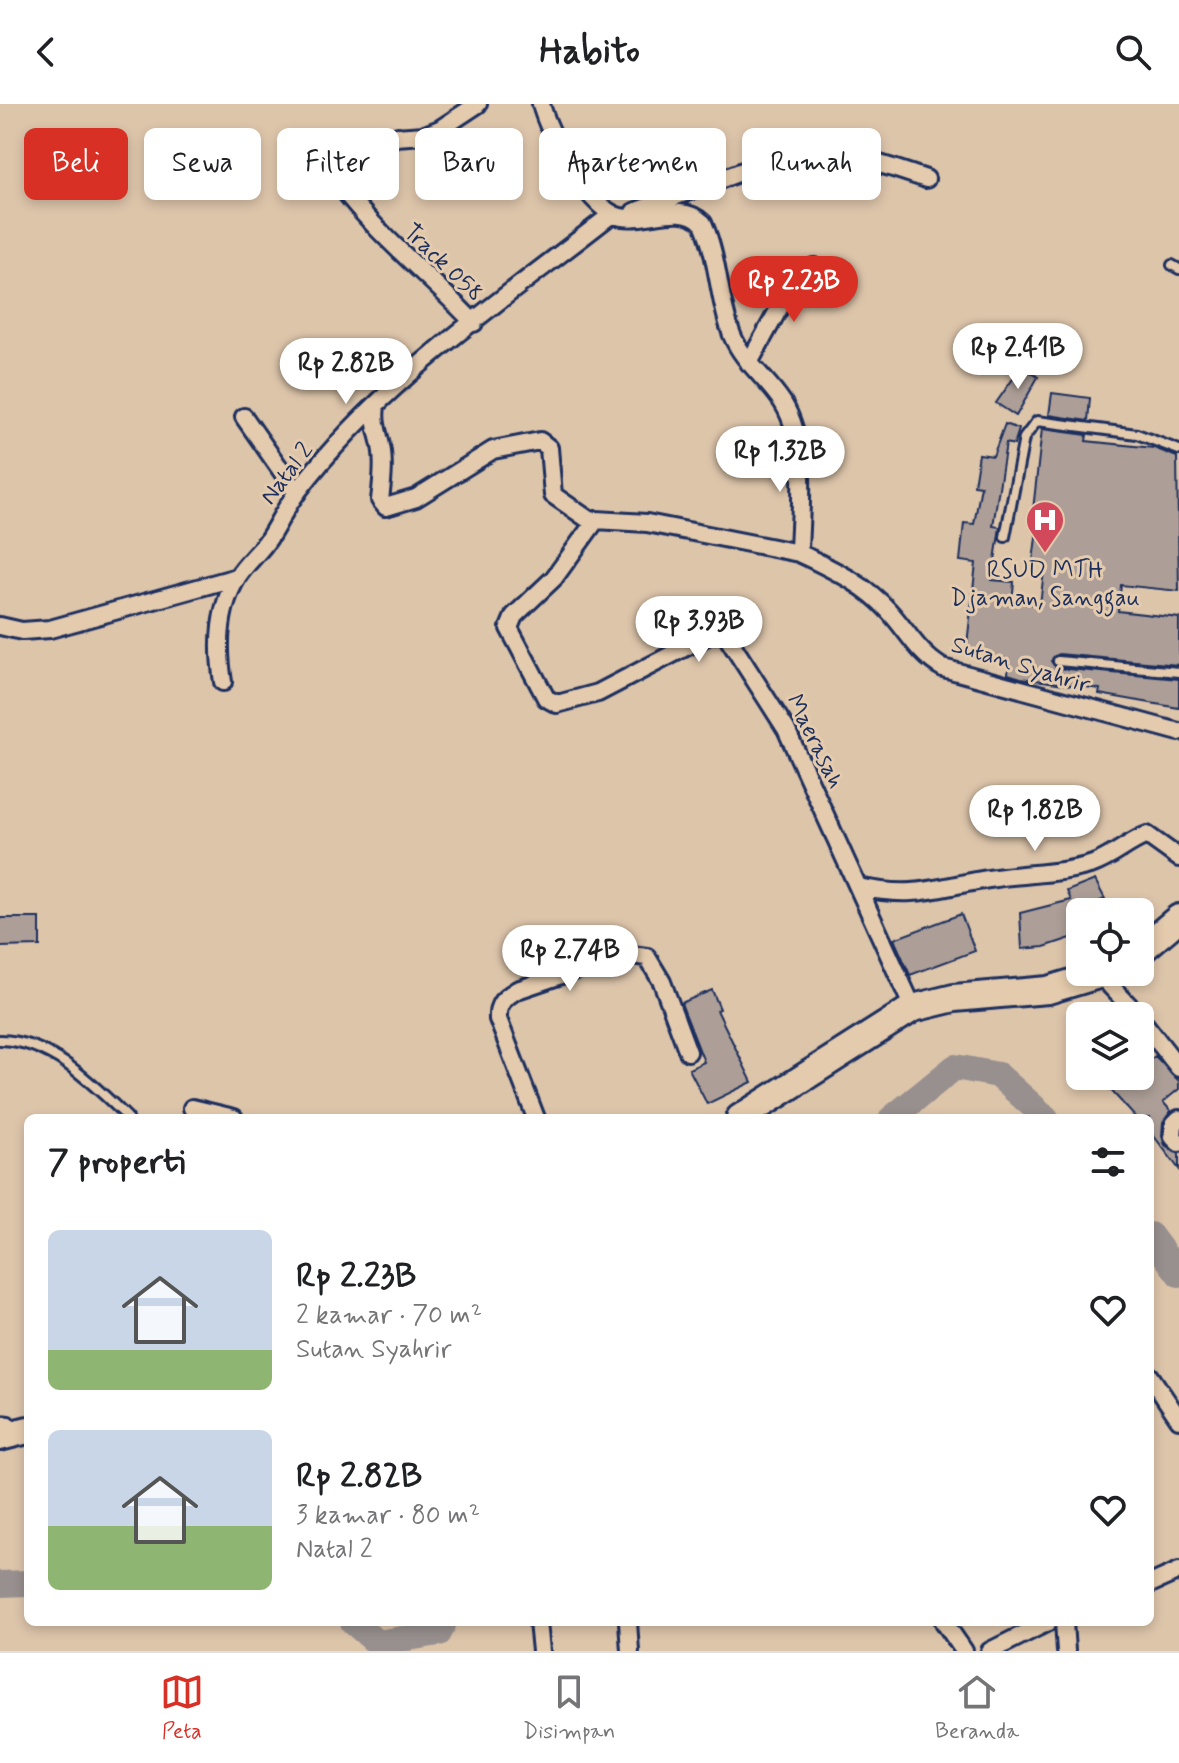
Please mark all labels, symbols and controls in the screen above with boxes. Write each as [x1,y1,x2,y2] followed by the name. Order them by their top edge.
[539,29,640,76] text: Habito
[24,30,68,74] icon: back
[1111,30,1155,74] icon: search
[24,128,128,200] chip: Beli
[144,128,261,200] chip: Sewa
[277,128,399,200] chip: Filter
[415,128,523,200] chip: Baru
[539,128,726,200] chip: Apartemen
[742,128,881,200] chip: Rumah
[396,217,490,309] street label: Track 058
[711,256,877,324] pin: Rp 2.23B
[748,265,840,299] text: Rp 2.23B
[935,323,1101,391] pin: Rp 2.41B
[971,332,1065,366] text: Rp 2.41B
[263,338,429,406] pin: Rp 2.82B
[298,347,394,381] text: Rp 2.82B
[697,426,863,494] pin: Rp 1.32B
[734,435,826,469] text: Rp 1.32B
[254,436,321,511] street label: Natal 2
[1024,499,1066,554] hospital icon: RSUD MTH Djaman, Sanggau
[950,555,1140,617] place label: RSUD MTH Djaman, Sanggau
[616,596,782,664] pin: Rp 3.93B
[654,605,744,639] text: Rp 3.93B
[947,630,1094,701] street label: Sutan Syahrir
[778,689,851,794] street label: Maerasah
[952,785,1118,853] pin: Rp 1.82B
[987,794,1083,828] text: Rp 1.82B
[1066,898,1154,1090] map controls
[1066,898,1154,986] button: locate
[487,925,653,993] pin: Rp 2.74B
[520,934,620,968] text: Rp 2.74B
[1066,1002,1154,1090] button: layers
[48,1140,185,1185] text: 7 properti
[1086,1140,1130,1184] icon: filters
[296,1254,416,1299] text: Rp 2.23B
[112,1262,208,1358] icon: home
[1086,1288,1130,1332] icon: heart
[296,1299,482,1333] text: 2 kamar · 70 m²
[296,1333,452,1367] text: Sutan Syahrir
[296,1454,422,1499] text: Rp 2.82B
[112,1462,208,1558] icon: home
[1086,1488,1130,1532] icon: heart
[296,1499,480,1533] text: 3 kamar · 80 m²
[296,1533,373,1567] text: Natal 2
[160,1670,204,1746] tab: Peta
[523,1670,616,1746] tab: Disimpan
[935,1670,1019,1746] tab: Beranda

